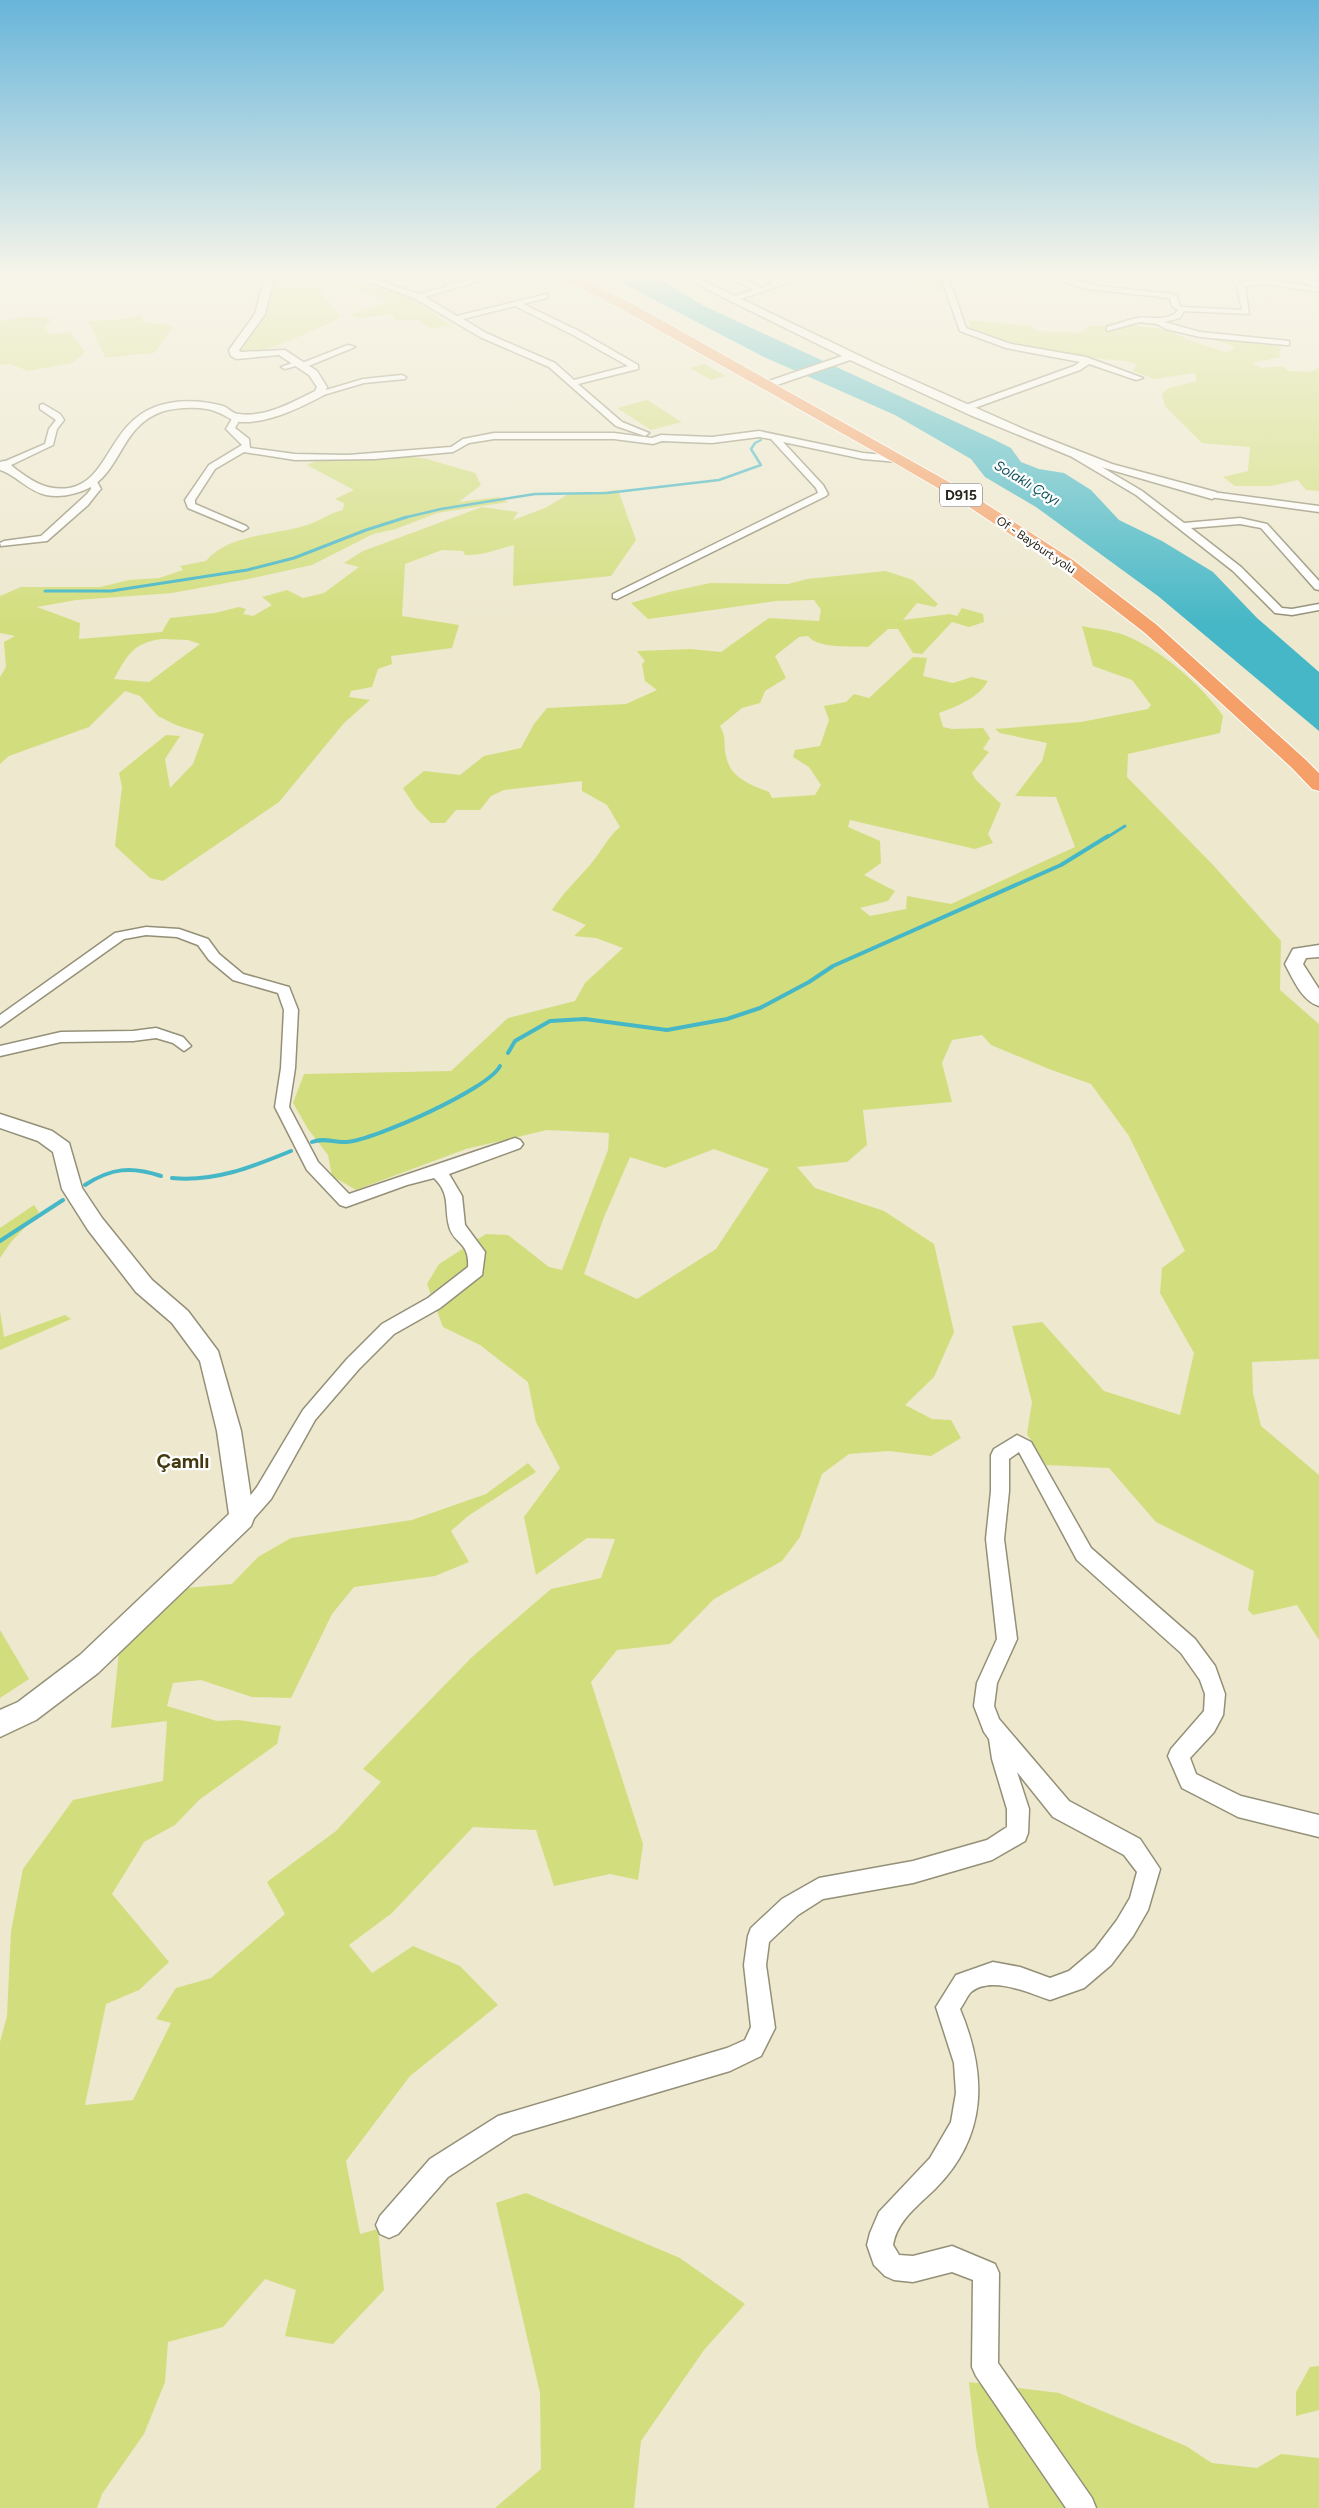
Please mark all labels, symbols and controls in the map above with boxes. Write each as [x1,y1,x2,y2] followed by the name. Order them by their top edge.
[991,457,1063,509] water label: Solaklı Çayı
[940,484,982,506] road number: D915
[994,513,1078,577] street label: Of - Bayburt yolu
[157,1449,209,1473] district label: Çamlı

